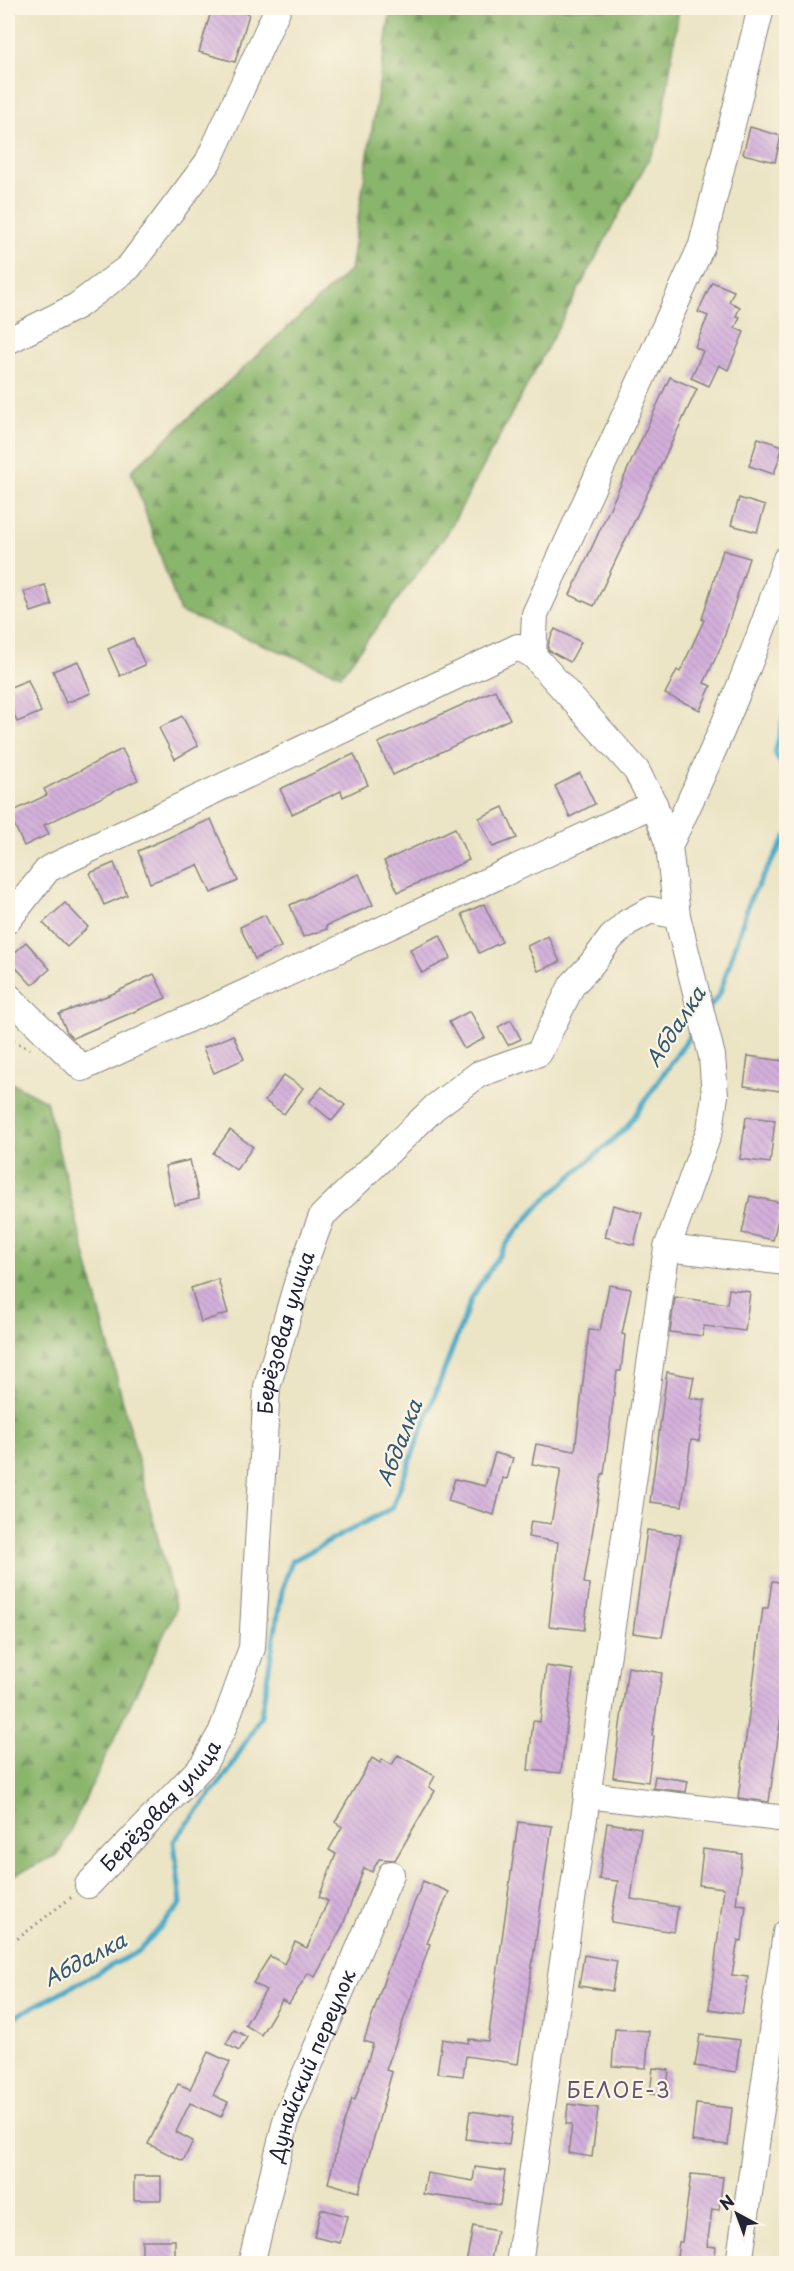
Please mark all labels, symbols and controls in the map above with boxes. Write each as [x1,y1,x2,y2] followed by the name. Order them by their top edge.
[636,979,713,1072] water label: Абдалка
[249,1246,322,1415] street label: Берёзовая улица
[367,1394,430,1490] water label: Абдалка
[93,1734,228,1877] street label: Берёзовая улица
[37,1923,132,1994] water label: Абдалка
[260,1964,363,2166] street label: Дунайский переулок
[567,2073,671,2105] district label: БЕЛОЕ-3
[707,2184,767,2244] north arrow
[714,2189,739,2215] text: N

